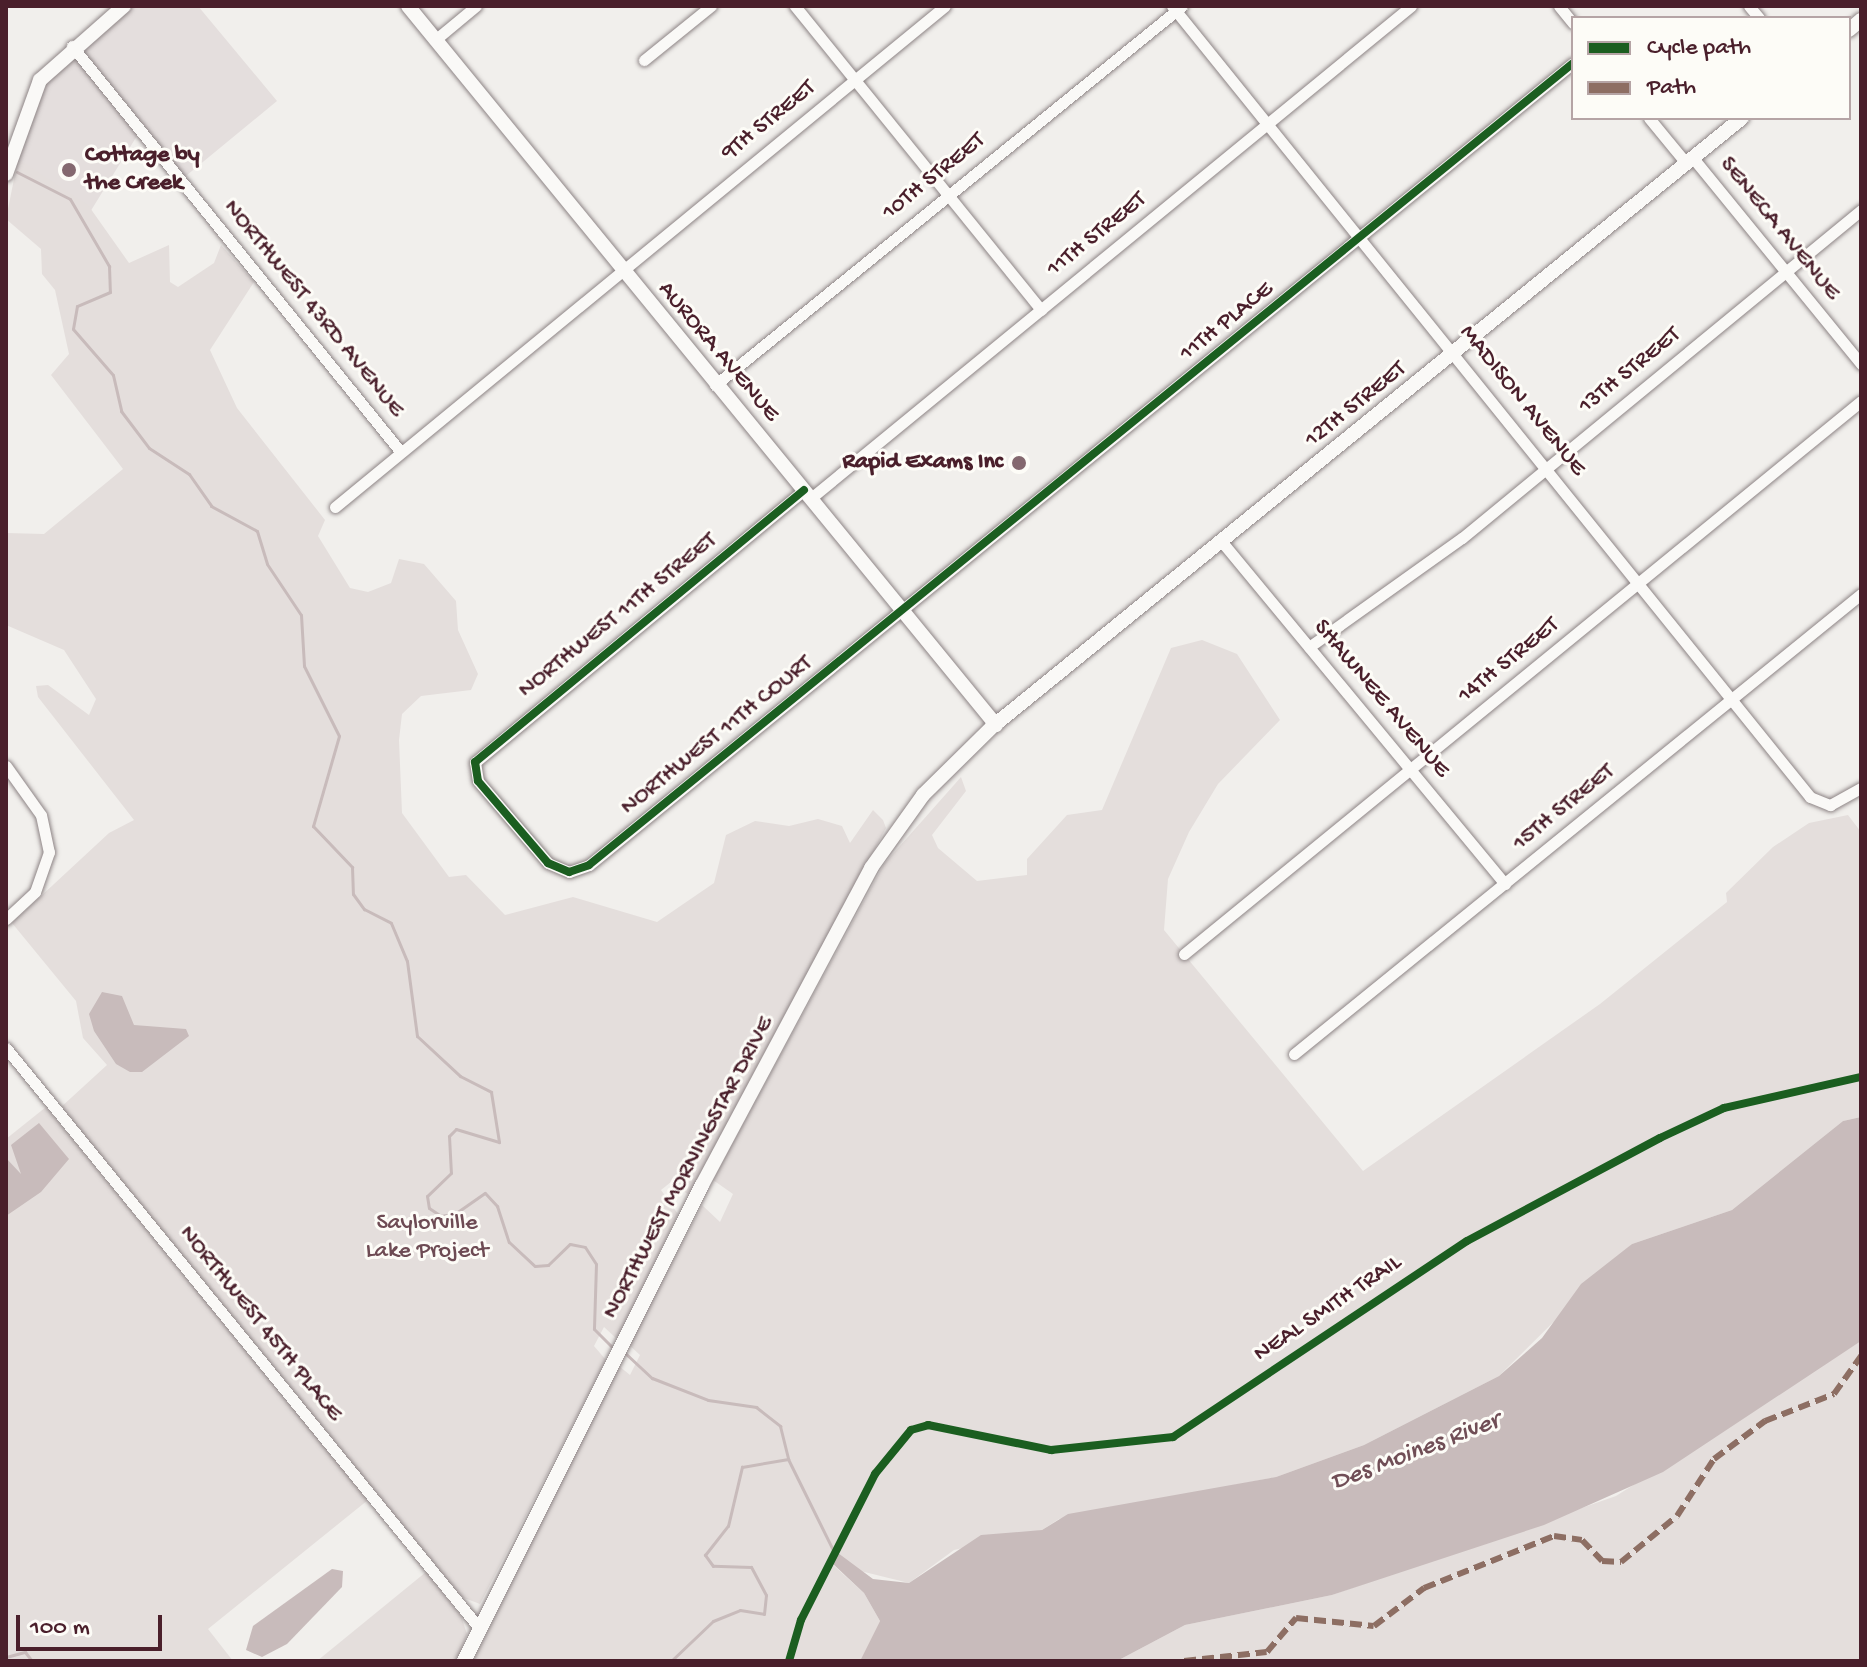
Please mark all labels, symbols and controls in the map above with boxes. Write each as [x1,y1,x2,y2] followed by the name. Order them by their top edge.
[1571,16,1851,120] legend
[1647,34,1751,63] text: Cycle path
[716,74,822,168] street label: 9TH STREET
[1647,74,1696,103] text: Path
[877,127,991,227] street label: 10TH STREET
[85,142,200,198] place label: Cottage by the Creek
[1712,151,1846,307] street label: SENECA AVENUE
[60,161,78,179] marker: Cottage by the Creek
[1041,186,1153,284] street label: 11TH STREET
[216,194,410,424] street label: NORTHWEST 43RD AVENUE
[651,276,785,428] street label: AURORA AVENUE
[1174,276,1280,368] street label: 11TH PLACE
[1452,320,1592,482] street label: MADISON AVENUE
[1573,321,1687,421] street label: 13TH STREET
[1299,355,1413,455] street label: 12TH STREET
[843,449,1003,477] place label: Rapid Exams Inc
[1010,454,1028,472] marker: Rapid Exams Inc
[513,527,723,705] street label: NORTHWEST 11TH STREET
[1453,612,1565,710] street label: 14TH STREET
[1306,614,1456,784] street label: SHAWNEE AVENUE
[615,650,819,822] street label: NORTHWEST 11TH COURT
[1507,758,1621,858] street label: 15TH STREET
[597,1012,781,1324] street label: NORTHWEST MORNINGSTAR DRIVE
[366,1210,488,1266] park label: Saylorville Lake Project
[172,1220,348,1428] street label: NORTHWEST 45TH PLACE
[1249,1249,1407,1369] street label: NEAL SMITH TRAIL
[1327,1407,1505,1499] water label: Des Moines River
[20,1599,166,1649] scale bar
[30,1614,90,1643] text: 100 m

